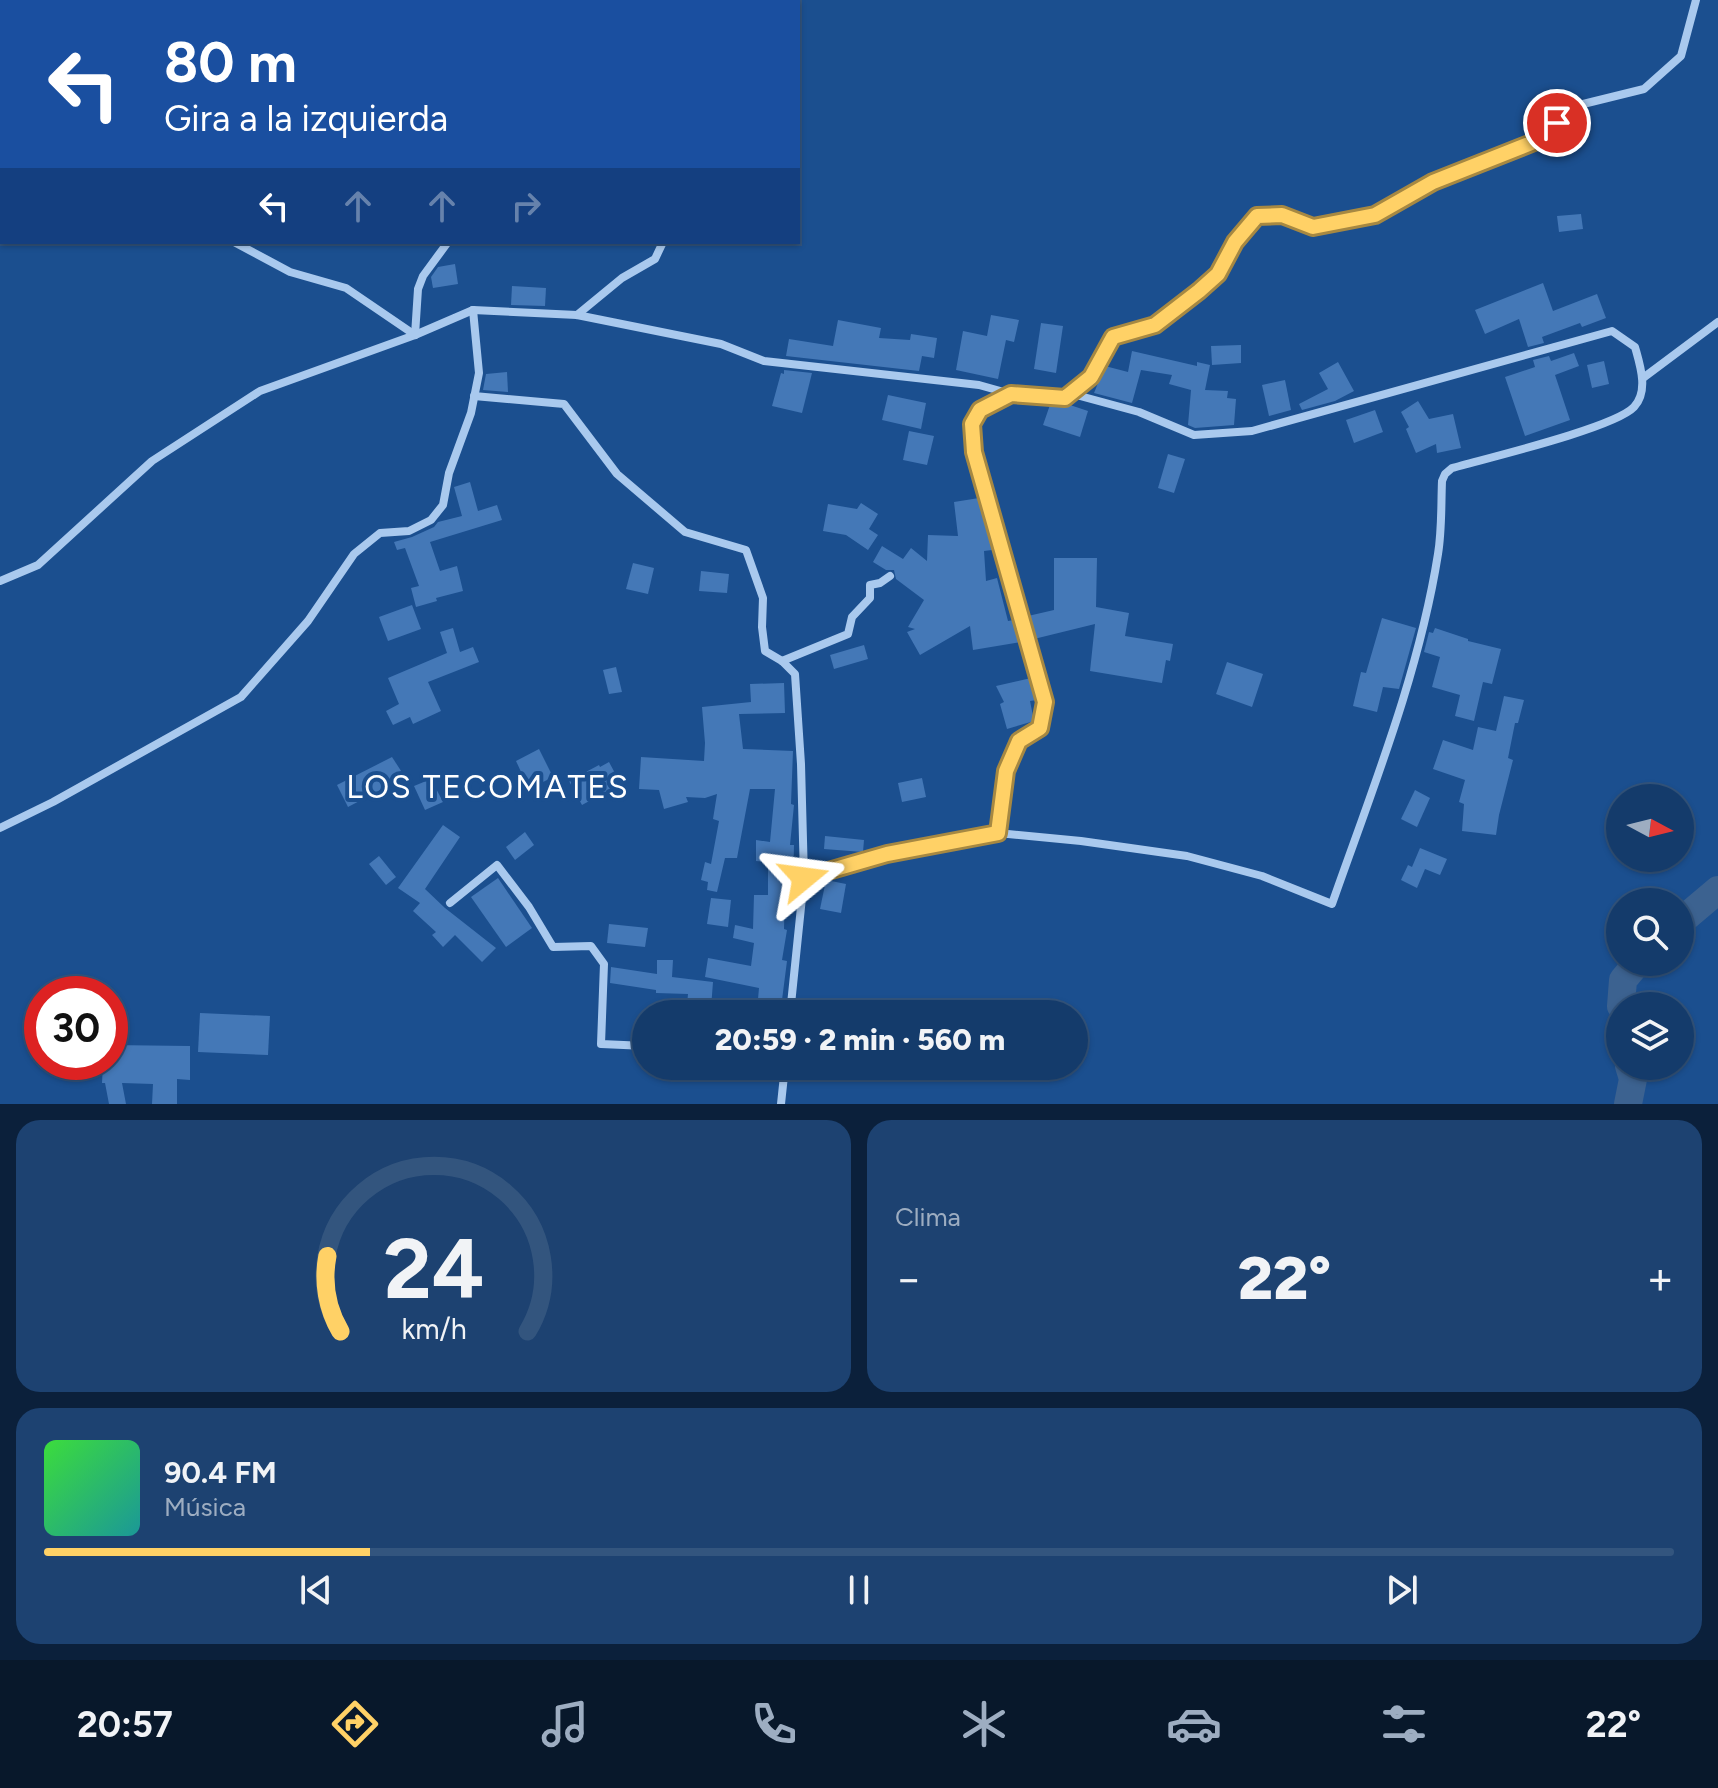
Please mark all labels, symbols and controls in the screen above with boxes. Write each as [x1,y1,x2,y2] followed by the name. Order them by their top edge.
[164,29,297,96] text: 80 m
[32,32,136,136] icon: left
[1523,89,1591,157] pin
[164,97,448,140] text: Gira a la izquierda
[1535,101,1579,145] icon: arrive
[252,184,296,228] icon: left
[336,184,380,228] icon: ahead
[420,184,464,228] icon: ahead
[504,184,548,228] icon: right
[346,768,630,806] district label: LOS TECOMATES
[1606,784,1694,872] north arrow
[1606,784,1694,1080] map controls
[762,836,846,920] position arrow
[1606,888,1694,976] button: search
[24,976,128,1080] speed limit sign: 30
[1606,992,1694,1080] button: layers
[715,1021,1005,1058] text: 20:59 · 2 min · 560 m
[895,1201,961,1233] text: Clima
[383,1219,484,1319] text: 24
[1238,1242,1331,1314] text: 22°
[895,1252,922,1305] text: −
[1647,1252,1674,1305] text: +
[401,1312,466,1346] text: km/h
[164,1454,277,1491] text: 90.4 FM
[164,1491,246,1523] text: Música
[294,1568,338,1612] icon: previous
[837,1568,881,1612] icon: pause
[1380,1568,1424,1612] icon: next
[327,1696,383,1752] icon: directions
[537,1696,593,1752] icon: music
[746,1696,802,1752] icon: phone
[956,1696,1012,1752] icon: climate
[1166,1696,1222,1752] icon: car
[1376,1696,1432,1752] icon: filters
[77,1703,173,1746] text: 20:57
[1586,1703,1641,1746] text: 22°

